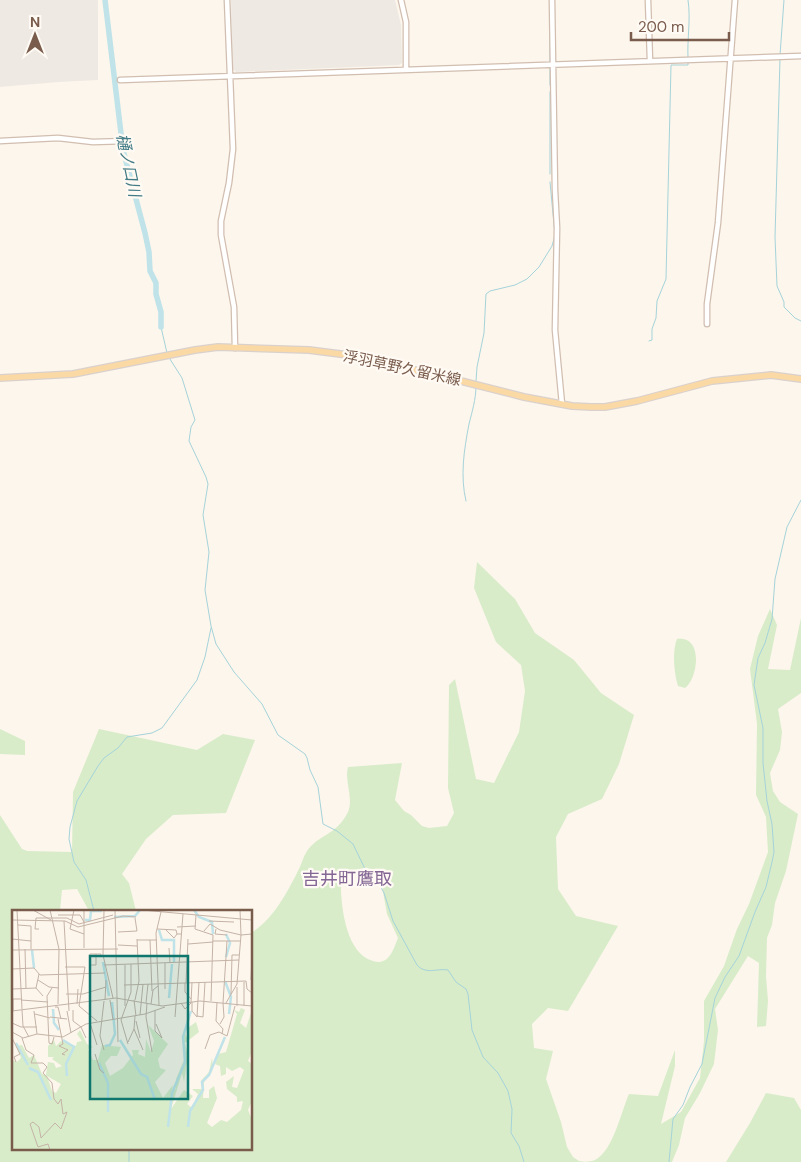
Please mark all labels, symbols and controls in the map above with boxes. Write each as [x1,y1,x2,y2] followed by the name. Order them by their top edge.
[10,10,60,60] north arrow
[631,10,728,42] scale bar
[30,13,40,31] text: N
[638,17,684,37] text: 200 m
[112,132,146,201] water label: 樋ノ口川
[341,346,463,390] street label: 浮羽草野久留米線
[302,867,392,891] district label: 吉井町鷹取
[12,910,252,1150] inset map

